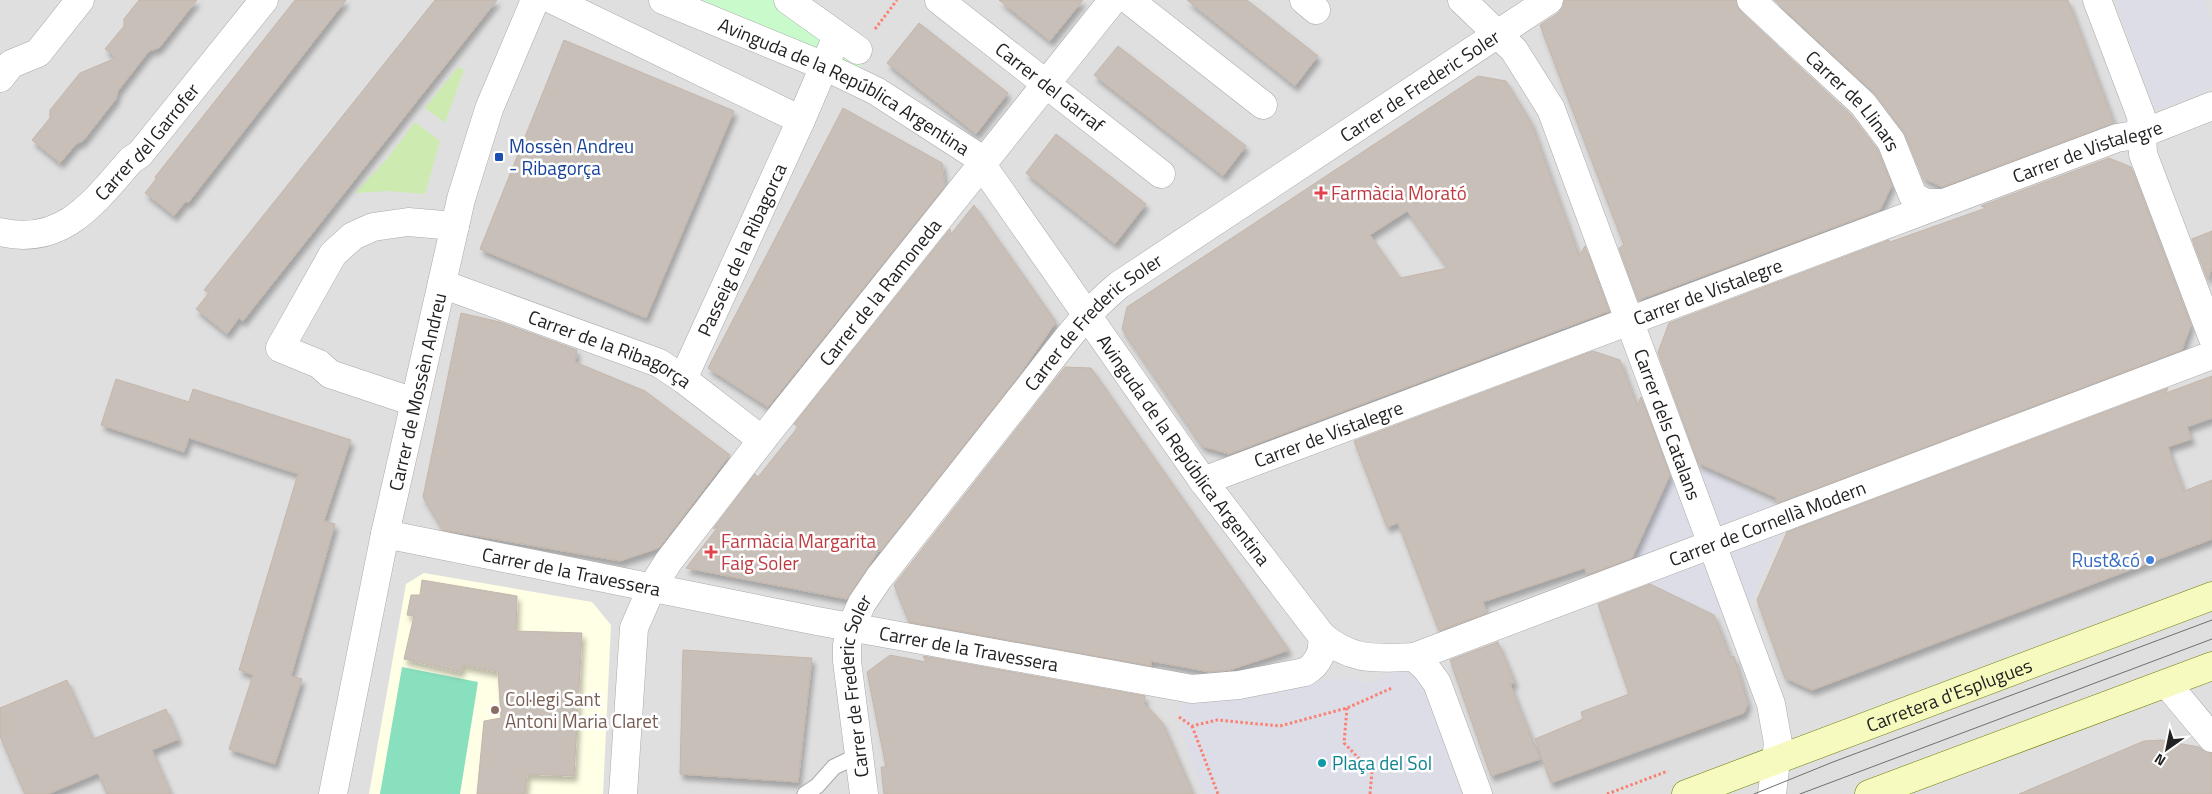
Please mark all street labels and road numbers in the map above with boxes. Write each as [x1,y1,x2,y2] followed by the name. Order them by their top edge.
[714,9,976,162] street label: Avinguda de la República Argentina
[1334,21,1505,149] street label: Carrer de Frederic Soler
[990,35,1112,139] street label: Carrer del Garraf
[1799,43,1909,155] street label: Carrer de Llinars
[87,76,206,207] street label: Carrer del Garrofer
[2008,112,2167,190] street label: Carrer de Vistalegre
[689,158,794,341] street label: Passeig de la Ribagorca
[812,211,948,372] street label: Carrer de la Ramoneda
[1017,245,1168,397] street label: Carrer de Frederic Soler
[1629,250,1786,332] street label: Carrer de Vistalegre
[380,290,453,494] street label: Carrer de Mossèn Andreu
[524,302,699,395] street label: Carrer de la Ribagorça
[1090,328,1278,572] street label: Avinguda de la República Argentina
[1627,344,1709,504] street label: Carrer dels Catalans
[1250,392,1407,475] street label: Carrer de Vistalegre
[1665,472,1870,573] street label: Carrer de Cornellà Modern
[480,539,664,603] street label: Carrer de la Travessera
[832,587,879,779] street label: Carrer de Frederic Soler
[877,618,1061,679] street label: Carrer de la Travessera
[1862,650,2036,739] street label: Carretera d'Esplugues

